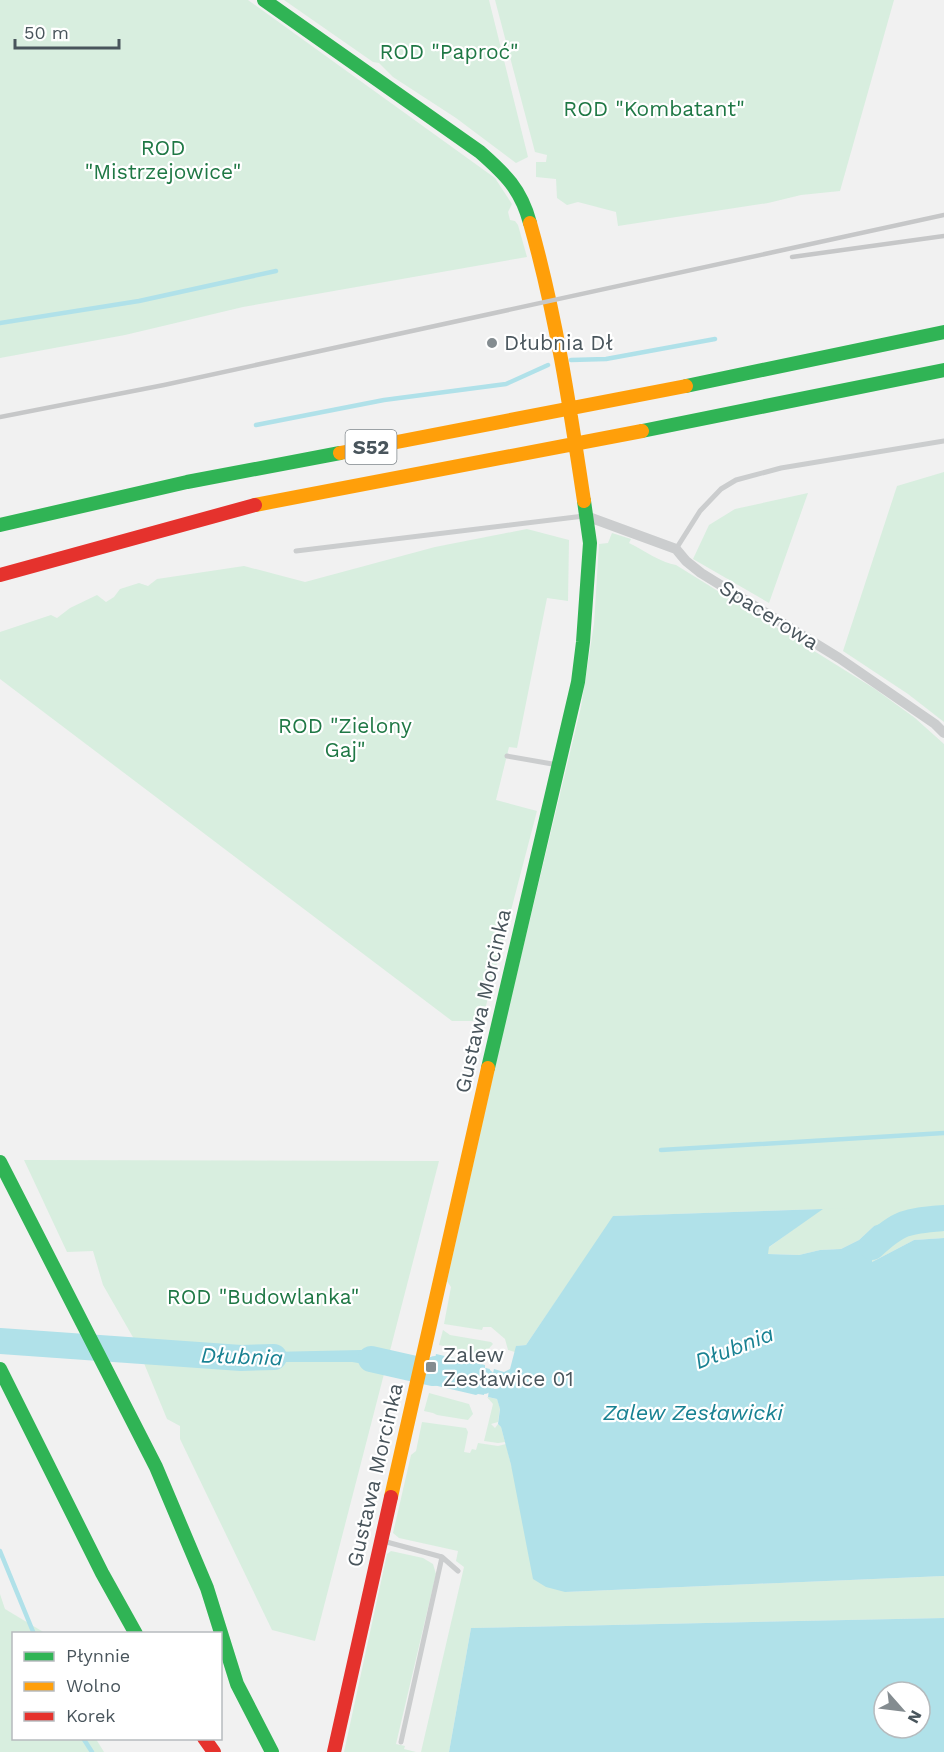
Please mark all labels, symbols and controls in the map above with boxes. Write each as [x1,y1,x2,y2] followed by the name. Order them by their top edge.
[15,12,118,50] scale bar
[24,22,69,43] text: 50 m
[380,39,518,64] park label: ROD "Paproć"
[563,96,745,121] park label: ROD "Kombatant"
[85,135,241,184] park label: ROD "Mistrzejowice"
[504,330,613,355] place label: Dłubnia Dł
[485,336,499,350] marker: Dłubnia Dł
[346,430,397,464] road number: S52
[715,574,823,655] street label: Spacerowa
[278,713,412,762] park label: ROD "Zielony Gaj"
[449,906,516,1095] street label: Gustawa Morcinka
[167,1284,359,1309] park label: ROD "Budowlanka"
[691,1321,777,1374] water label: Dłubnia
[443,1342,574,1391] place label: Zalew Zesławice 01
[200,1343,284,1370] water label: Dłubnia
[424,1360,438,1374] marker: Zalew Zesławice 01
[341,1380,408,1569] street label: Gustawa Morcinka
[602,1400,784,1425] water label: Zalew Zesławicki
[12,1632,222,1740] legend
[66,1645,130,1666] text: Płynnie
[66,1675,121,1696] text: Wolno
[872,1680,932,1740] north arrow
[66,1705,116,1726] text: Korek
[904,1707,926,1727] text: N

